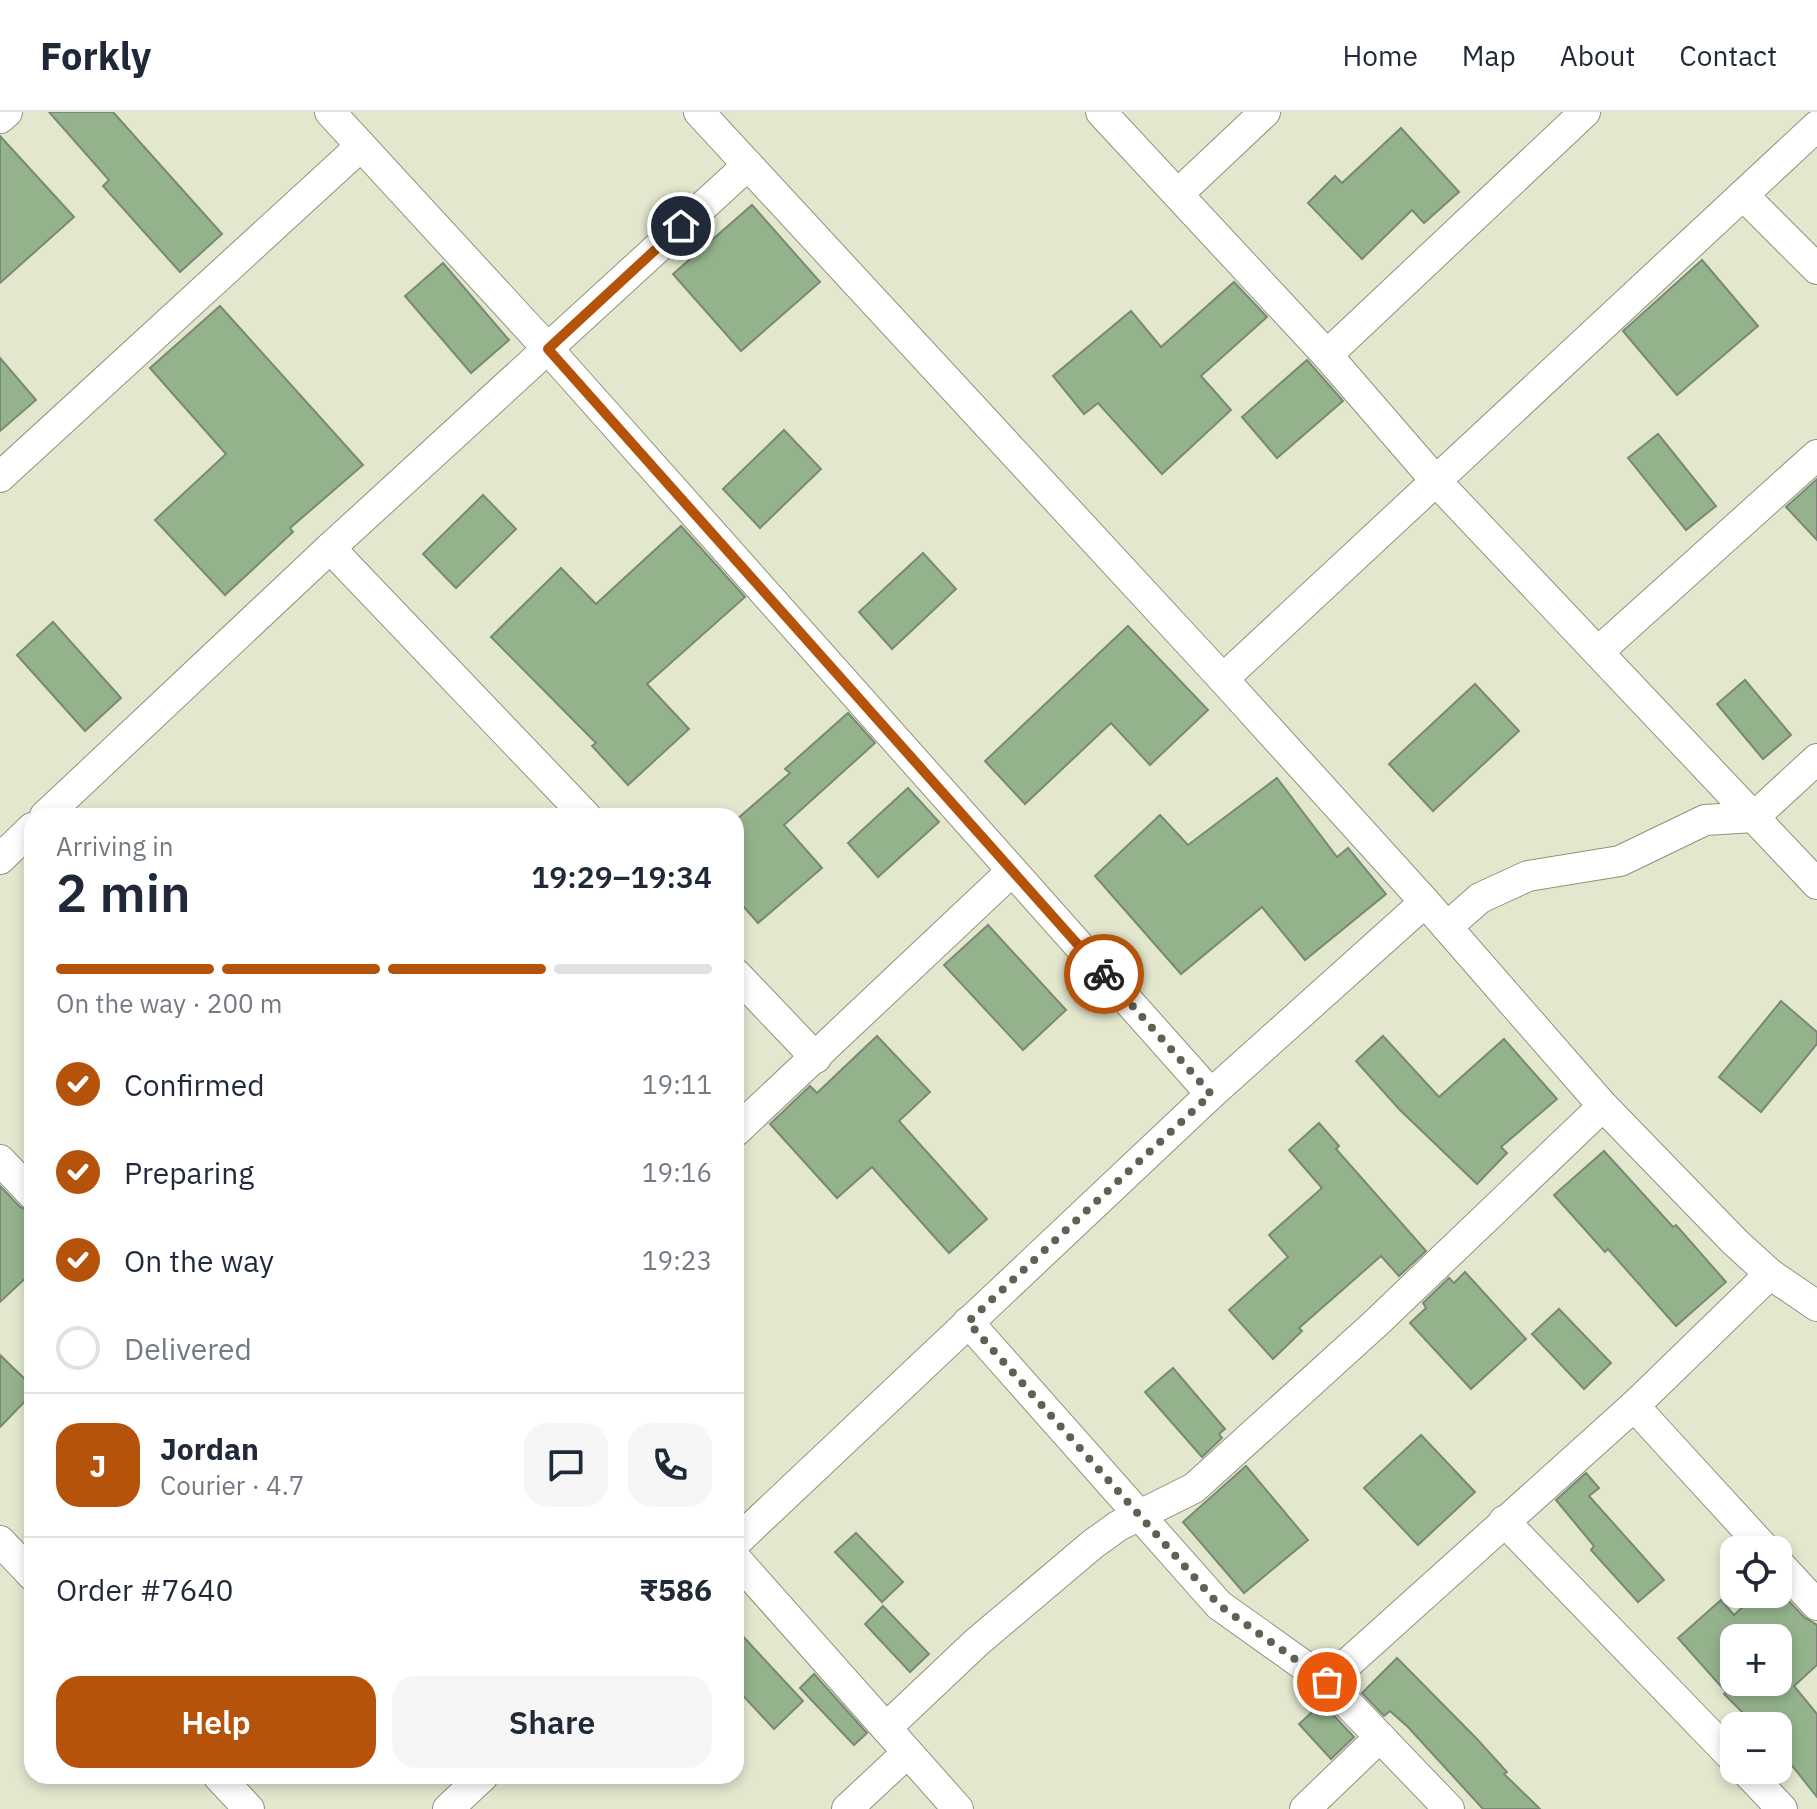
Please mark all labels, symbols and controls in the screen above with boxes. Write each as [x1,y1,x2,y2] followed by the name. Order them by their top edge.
[40,31,151,80] text: Forkly
[1342,37,1418,74] text: Home
[1462,37,1516,74] text: Map
[1560,37,1635,74] text: About
[1679,37,1777,74] text: Contact
[647,192,715,260] pin
[659,204,703,248] icon: home
[56,829,173,863] text: Arriving in
[531,857,712,896] text: 19:29–19:34
[56,859,191,926] text: 2 min
[1064,934,1144,1014] courier
[1082,952,1126,996] icon: bike
[56,986,282,1020] text: On the way · 200 m
[56,1062,100,1106] icon: check
[124,1065,265,1104] text: Confirmed
[642,1067,712,1101] text: 19:11
[56,1150,100,1194] icon: check
[124,1153,254,1192] text: Preparing
[642,1155,712,1189] text: 19:16
[56,1238,100,1282] icon: check
[124,1241,274,1280] text: On the way
[642,1243,712,1277] text: 19:23
[124,1329,252,1368] text: Delivered
[524,1423,608,1507] button: chat
[628,1423,712,1507] button: phone
[160,1429,259,1468] text: Jordan
[90,1446,106,1485] text: J
[160,1468,304,1502] text: Courier · 4.7
[1720,1536,1792,1784] map controls
[1720,1536,1792,1608] button: locate
[56,1570,233,1609] text: Order #7640
[639,1570,712,1609] text: ₹586
[1720,1624,1792,1696] button: +
[1293,1648,1361,1716] pin
[1305,1660,1349,1704] icon: bag
[56,1676,376,1768] button: Help
[392,1676,712,1768] button: Share
[1720,1712,1792,1784] button: −

